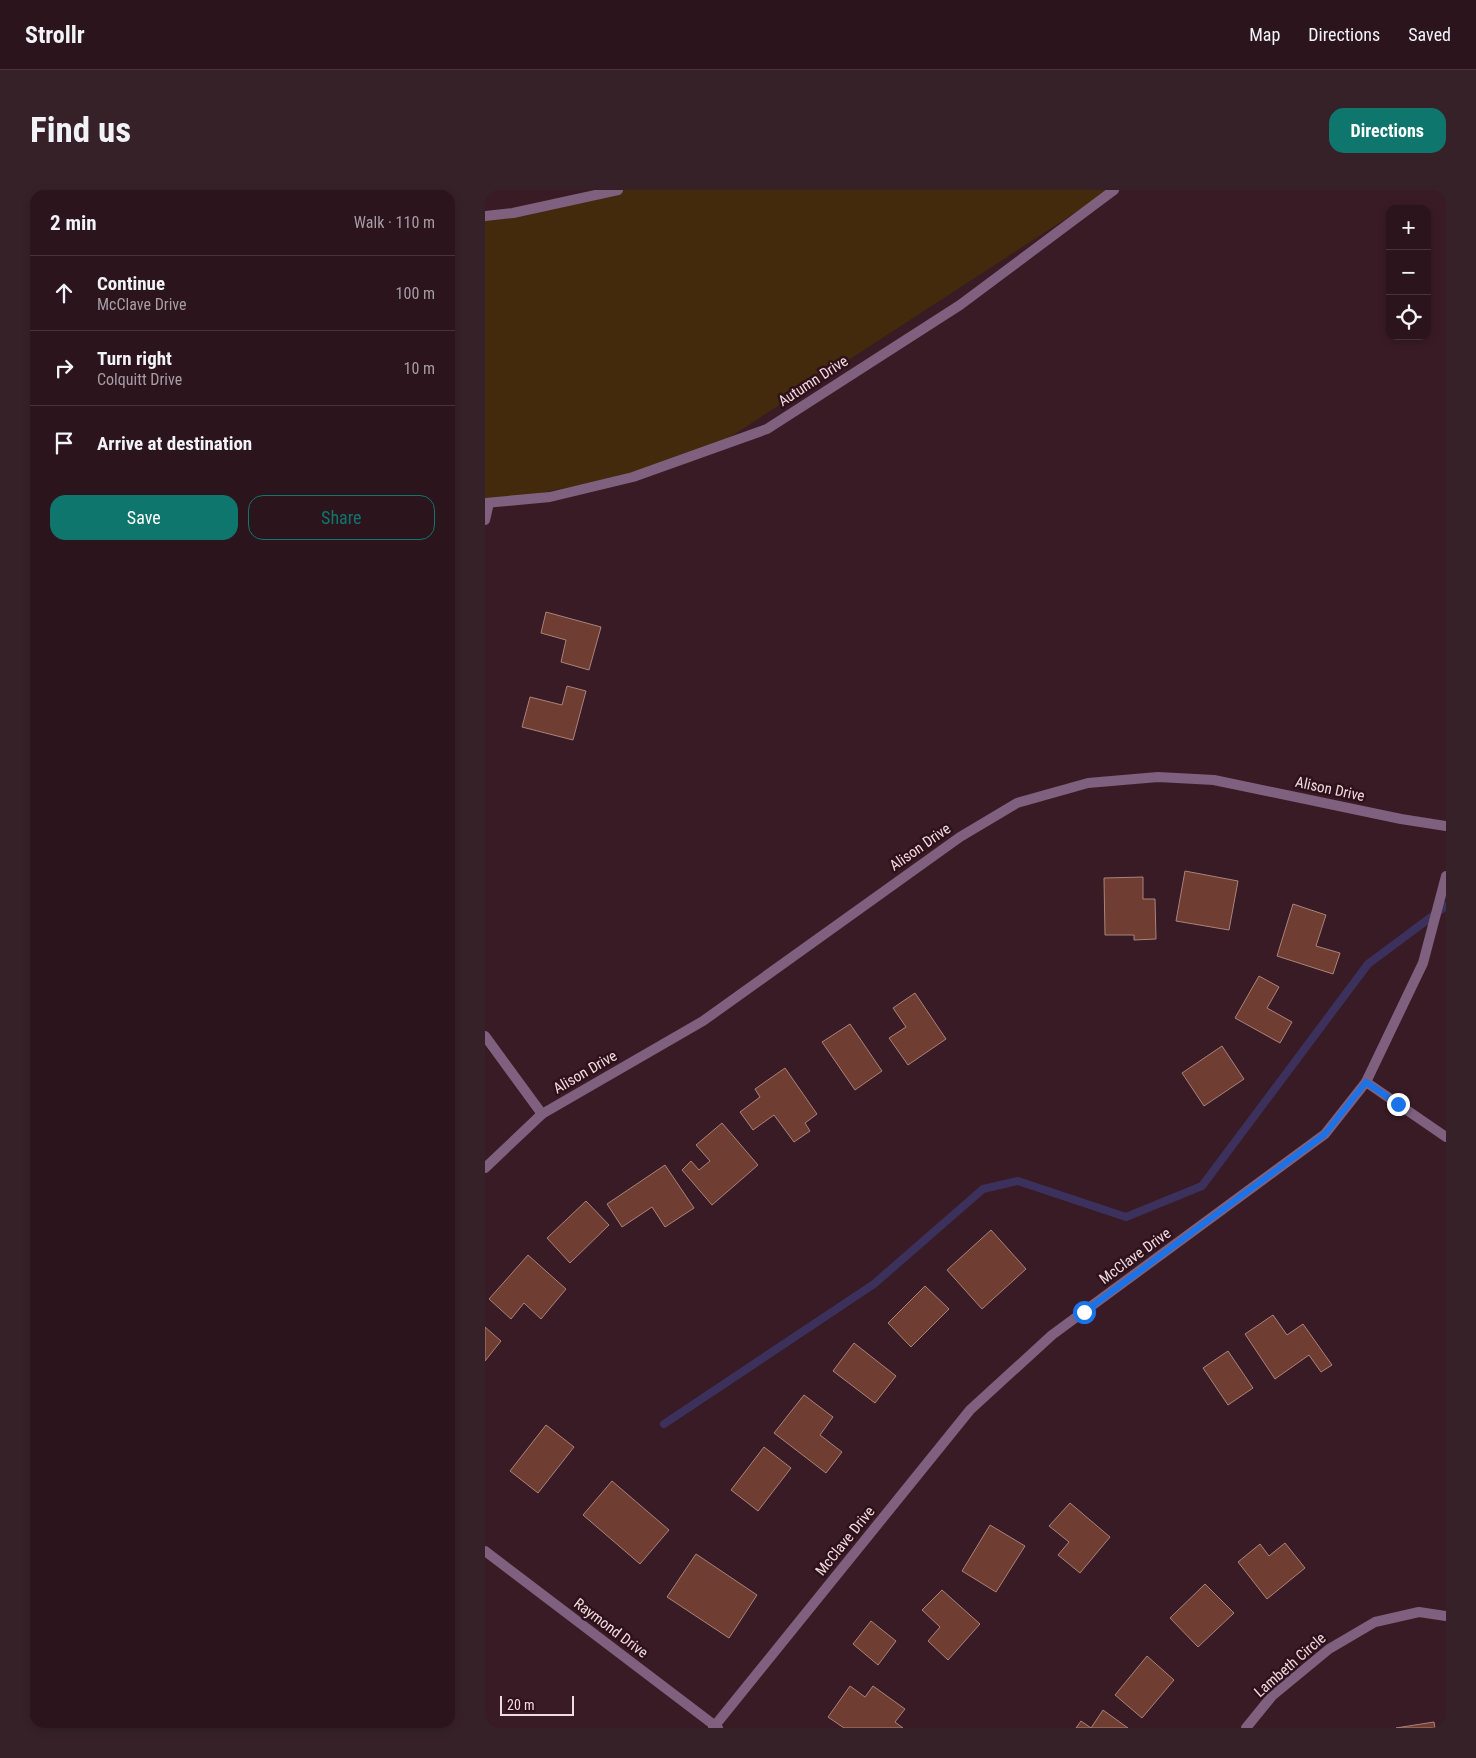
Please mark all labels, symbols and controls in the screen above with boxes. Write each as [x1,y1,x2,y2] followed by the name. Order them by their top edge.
[25,21,85,49] text: Strollr
[1249,24,1280,45] text: Map
[1308,24,1380,45] text: Directions
[1408,24,1451,45] text: Saved
[1329,108,1446,153] button: Directions
[30,110,131,151] text: Find us
[1386,205,1431,340] map controls
[1386,205,1431,250] button: +
[50,211,97,235] text: 2 min
[354,213,435,232] text: Walk · 110 m
[1386,250,1431,295] button: −
[97,272,165,295] text: Continue
[50,279,78,307] icon: ahead
[396,284,435,303] text: 100 m
[97,295,187,314] text: McClave Drive
[1386,295,1431,340] button: locate
[97,347,172,370] text: Turn right
[775,352,851,410] street label: Autumn Drive
[50,354,78,382] icon: right
[403,359,435,378] text: 10 m
[97,370,182,389] text: Colquitt Drive
[50,429,78,457] icon: arrive
[97,432,252,455] text: Arrive at destination
[50,495,238,540] button: Save
[248,495,435,540] button: Share
[1294,773,1366,805] street label: Alison Drive
[886,819,954,875] street label: Alison Drive
[550,1047,620,1097] street label: Alison Drive
[1387,1093,1410,1116] route end
[1096,1224,1174,1288] street label: McClave Drive
[1073,1301,1096,1324] route start
[812,1503,878,1579] street label: McClave Drive
[570,1594,652,1662] street label: Raymond Drive
[1251,1629,1329,1701] street label: Lambeth Circle
[500,1693,574,1716] scale bar
[507,1697,535,1713] text: 20 m

